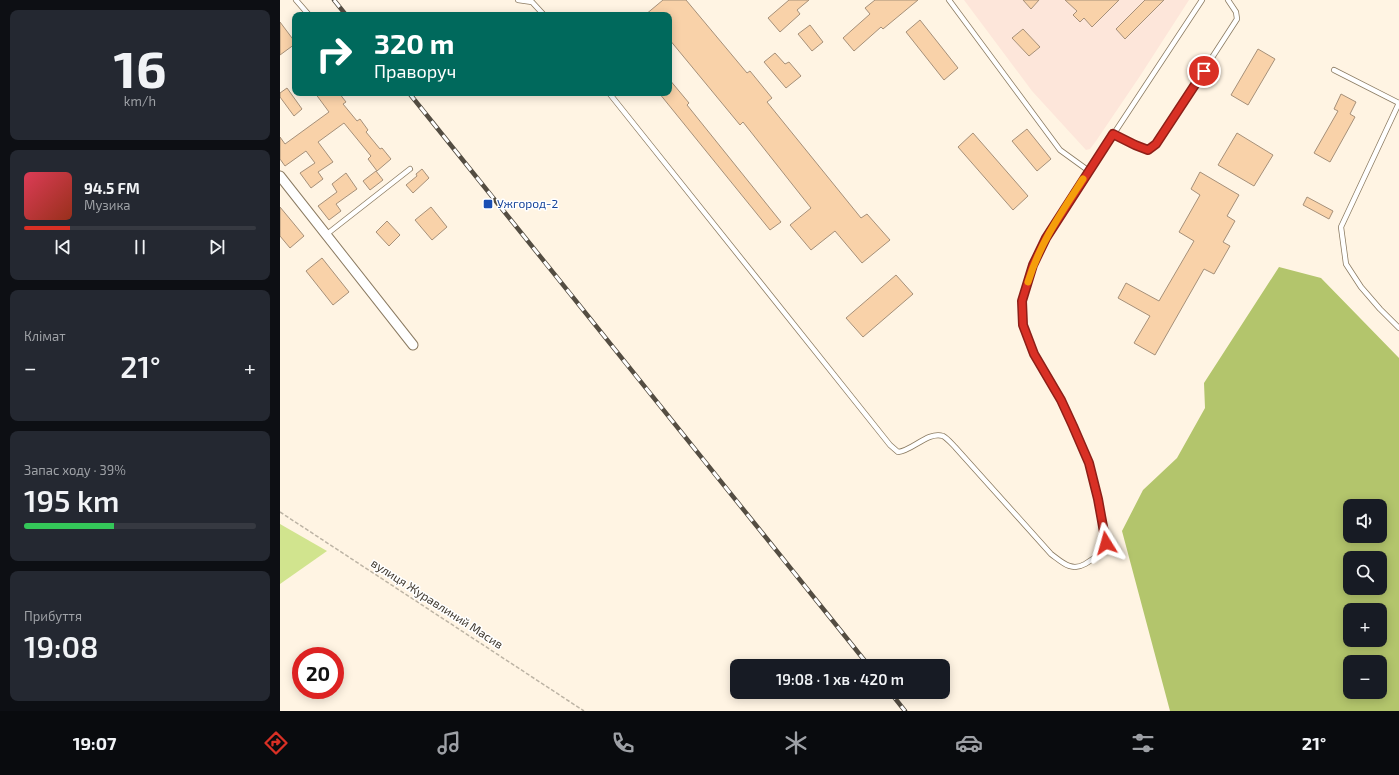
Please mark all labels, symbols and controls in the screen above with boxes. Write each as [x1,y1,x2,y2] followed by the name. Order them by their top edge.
[374,26,455,60] text: 320 m
[308,28,360,80] icon: right
[113,36,167,98] text: 16
[1187,54,1221,88] pin
[374,60,456,82] text: Праворуч
[1193,60,1215,82] icon: arrive
[124,93,156,109] text: km/h
[84,179,140,197] text: 94.5 FM
[497,196,558,210] place label: Ужгород-2
[84,197,131,213] text: Музика
[482,198,494,210] marker: Ужгород-2
[52,236,74,258] icon: previous
[129,236,151,258] icon: pause
[206,236,228,258] icon: next
[24,328,66,344] text: Клімат
[120,348,161,384] text: 21°
[24,354,37,380] text: −
[244,354,256,380] text: +
[24,462,126,478] text: Запас ходу · 39%
[24,482,119,518] text: 195 km
[1343,499,1387,699] map controls
[1343,499,1387,543] button: sound
[1085,522,1127,564] position arrow
[1343,551,1387,595] button: search
[368,555,506,652] street label: вулиця Журавлиний Масив
[1343,603,1387,647] button: +
[24,608,82,624] text: Прибуття
[24,628,99,664] text: 19:08
[292,647,344,699] speed limit sign: 20
[1343,655,1387,699] button: −
[776,670,904,688] text: 19:08 · 1 хв · 420 m
[262,729,290,757] icon: directions
[435,729,463,757] icon: music
[609,729,637,757] icon: phone
[782,729,810,757] icon: climate
[955,729,983,757] icon: car
[1129,729,1157,757] icon: filters
[73,732,117,754] text: 19:07
[1302,732,1326,754] text: 21°

